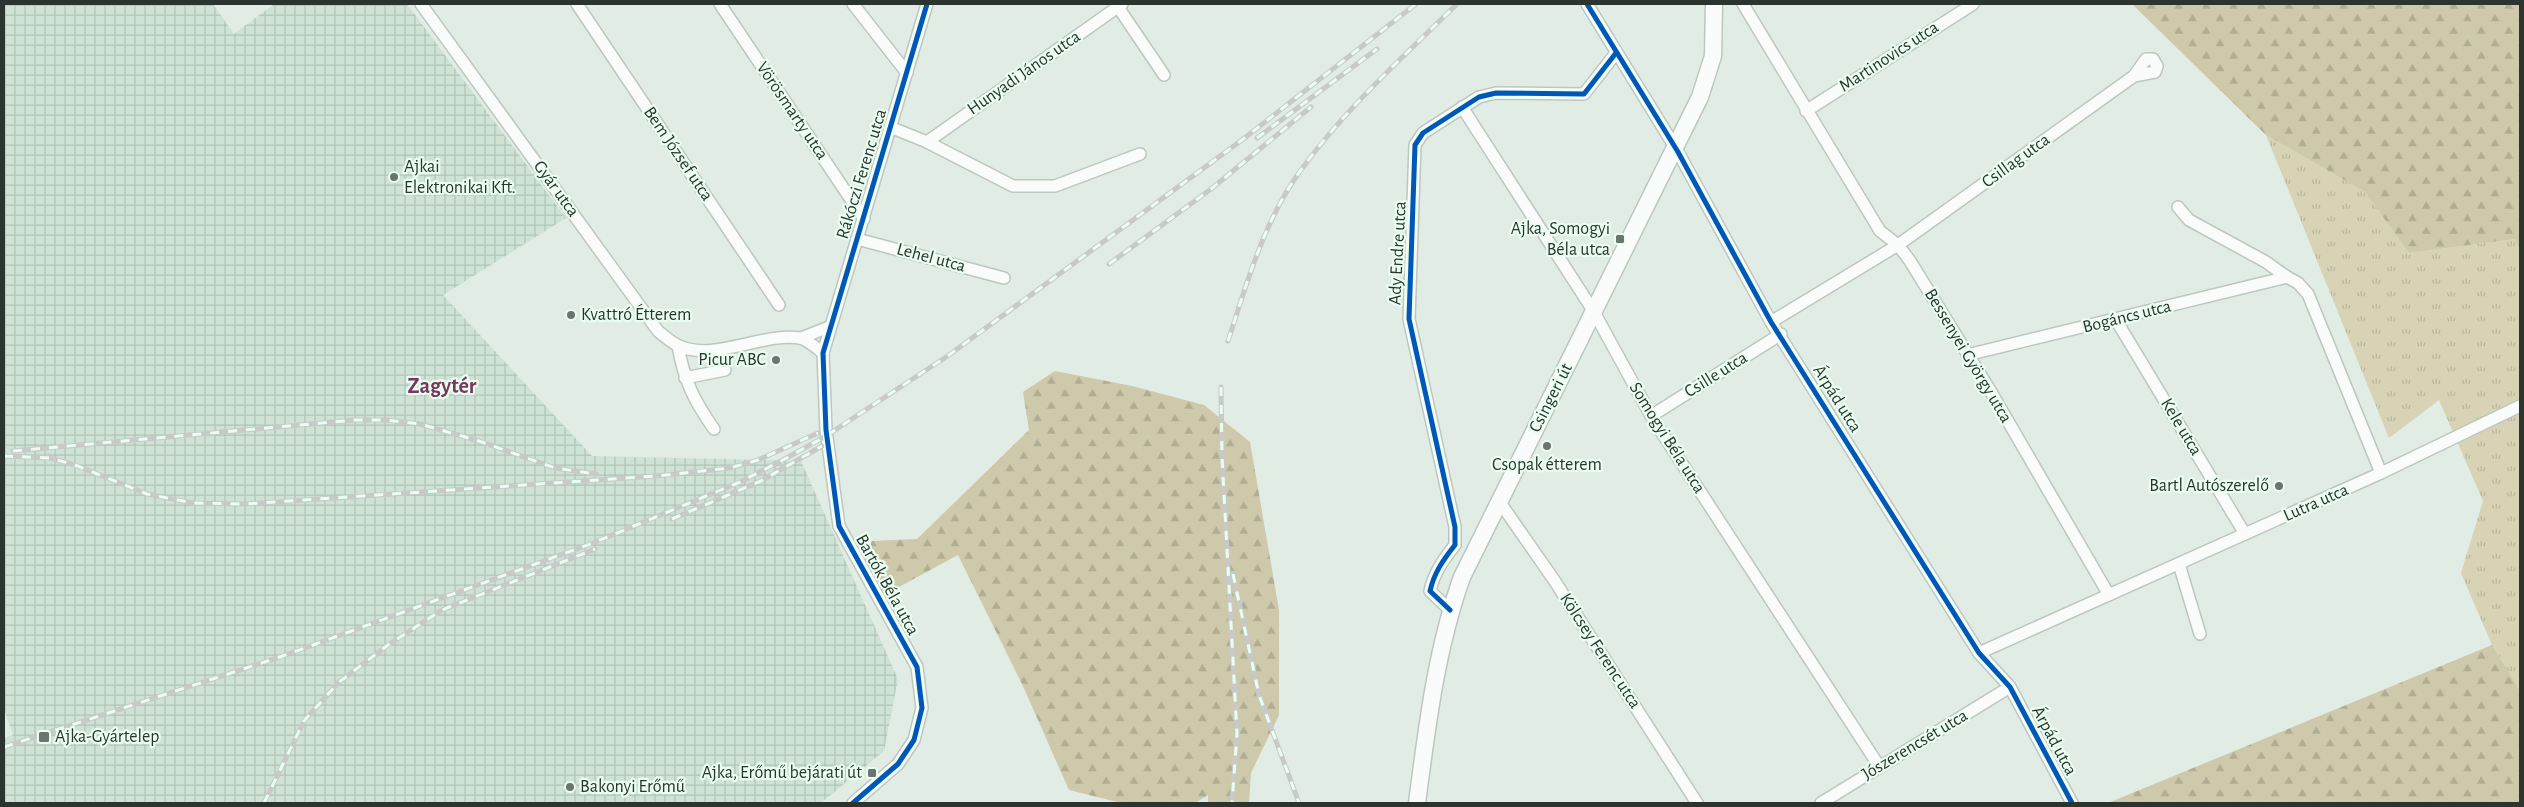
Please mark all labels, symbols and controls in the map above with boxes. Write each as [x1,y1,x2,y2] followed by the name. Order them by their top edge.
[1836,18,1942,96] street label: Martinovics utca
[964,27,1084,119] street label: Hunyadi János utca
[753,59,831,163] street label: Vörösmarty utca
[640,104,716,204] street label: Bem József utca
[834,107,890,241] street label: Rákóczi Ferenc utca
[1979,130,2053,192] street label: Csillag utca
[404,158,516,197] place label: Ajkai Elektronikai Kft.
[530,158,582,220] street label: Gyár utca
[388,171,400,183] marker: Ajkai Elektronikai Kft.
[1386,201,1410,305] street label: Ady Endre utca
[1511,220,1610,259] place label: Ajka, Somogyi Béla utca
[1614,233,1626,245] marker: Ajka, Somogyi Béla utca
[895,240,967,276] street label: Lehel utca
[1921,286,2015,426] street label: Bessenyei György utca
[2081,297,2173,337] street label: Bogáncs utca
[581,303,691,324] place label: Kvattró Étterem
[565,309,577,321] marker: Kvattró Étterem
[1681,349,1751,401] street label: Csille utca
[698,351,766,369] place label: Picur ABC
[770,354,782,366] marker: Picur ABC
[1526,360,1576,435] street label: Csingeri út
[1809,361,1867,436] street label: Árpád utca
[408,375,477,398] district label: Zagytér
[1626,379,1708,497] street label: Somogyi Béla utca
[2157,395,2205,459] street label: Kele utca
[1541,440,1553,452] marker: Csopak étterem
[1492,456,1602,474] place label: Csopak étterem
[2149,477,2269,495] place label: Bartl Autószerelő
[2273,480,2285,492] marker: Bartl Autószerelő
[2281,481,2351,525] street label: Lutra utca
[852,531,922,639] street label: Bartók Béla utca
[1556,590,1644,712] street label: Kölcsey Ferenc utca
[2028,702,2082,779] street label: Árpád utca
[1859,706,1971,784] street label: Jószerencsét utca
[55,728,159,746] place label: Ajka-Gyártelep
[37,730,51,744] marker: Ajka-Gyártelep
[702,764,862,782] place label: Ajka, Erőmű bejárati út
[866,767,878,779] marker: Ajka, Erőmű bejárati út
[580,778,685,796] place label: Bakonyi Erőmű
[564,781,576,793] marker: Bakonyi Erőmű

